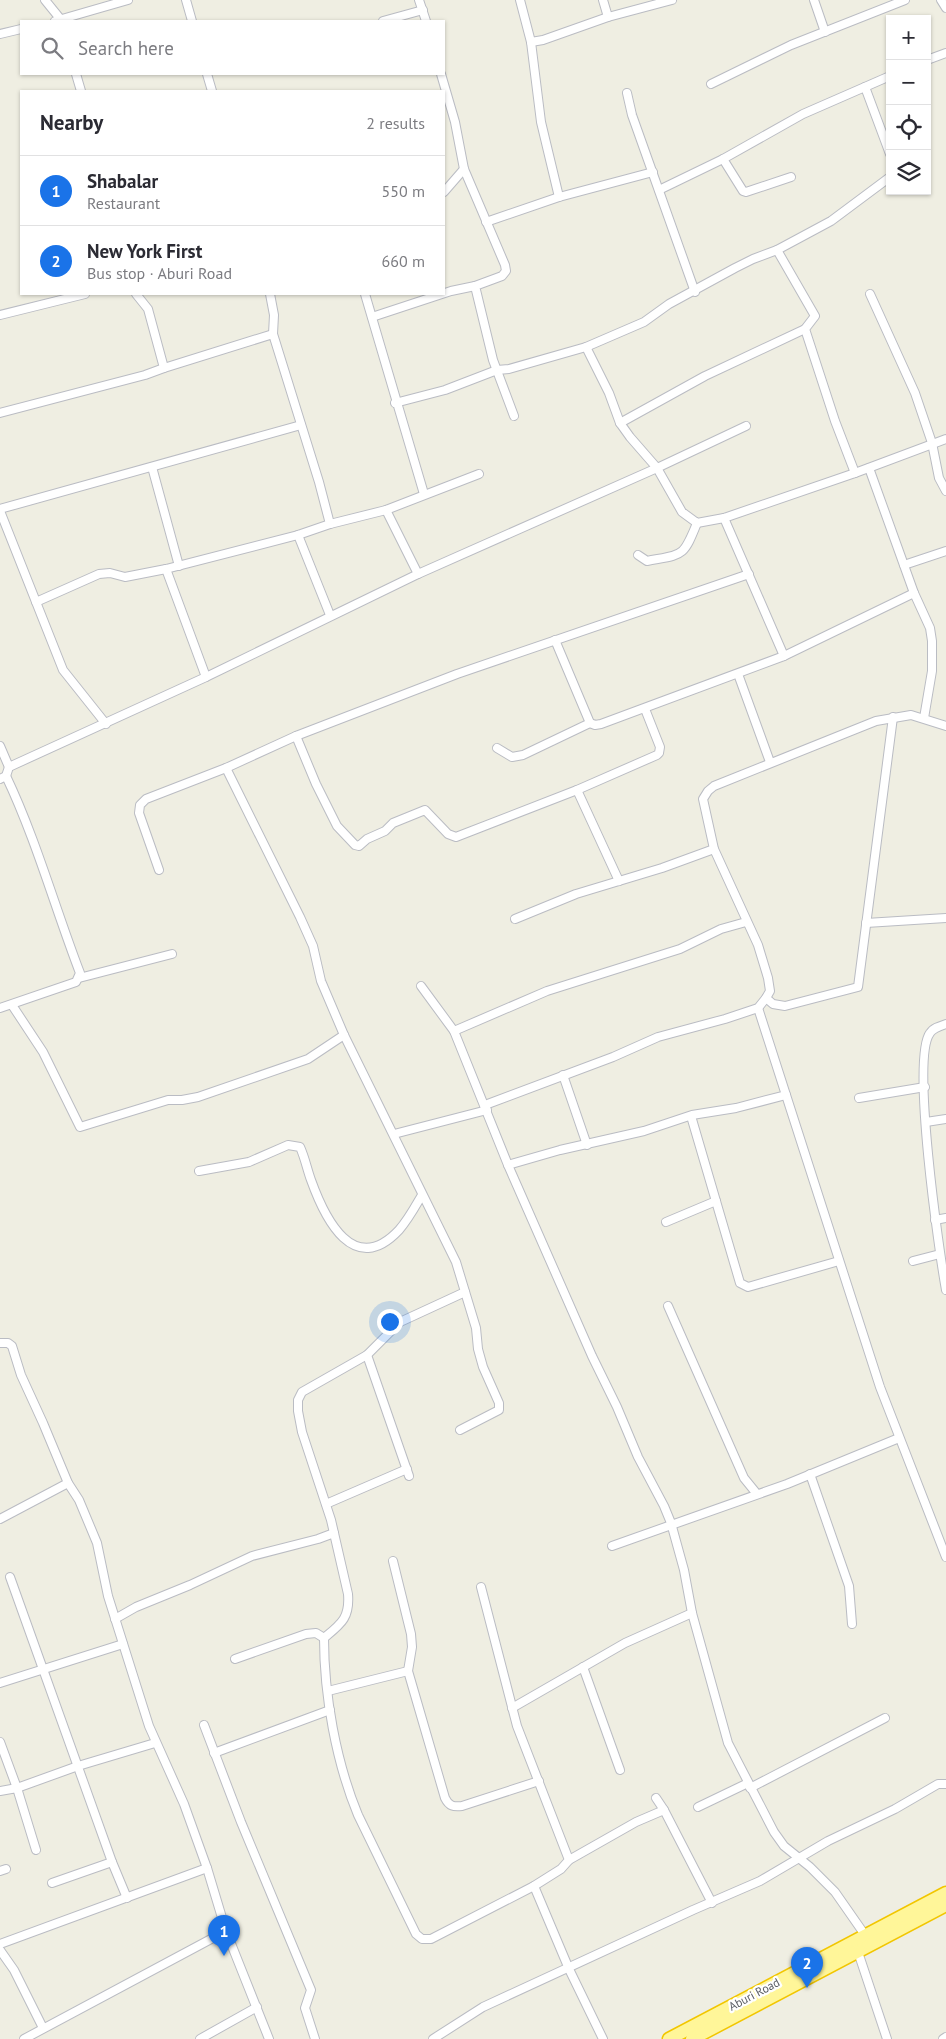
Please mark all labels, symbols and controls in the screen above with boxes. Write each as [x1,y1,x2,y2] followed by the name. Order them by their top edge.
[886,15,931,195] map controls
[886,15,931,60] button: +
[20,20,445,75] search box
[38,34,66,62] icon: search
[78,36,174,60] text: Search here
[886,60,931,105] button: −
[886,105,931,150] button: locate
[40,109,103,136] text: Nearby
[366,113,425,133] text: 2 results
[886,150,931,195] button: layers
[87,169,158,193] text: Shabalar
[51,181,61,201] text: 1
[382,181,425,201] text: 550 m
[87,193,160,213] text: Restaurant
[87,239,202,263] text: New York First
[51,251,61,271] text: 2
[382,251,425,271] text: 660 m
[87,263,232,283] text: Bus stop · Aburi Road
[377,1309,403,1335] your location
[208,1915,240,1956] pin: 1
[791,1947,823,1988] pin: 2
[726,1974,782,2014] street label: Aburi Road

